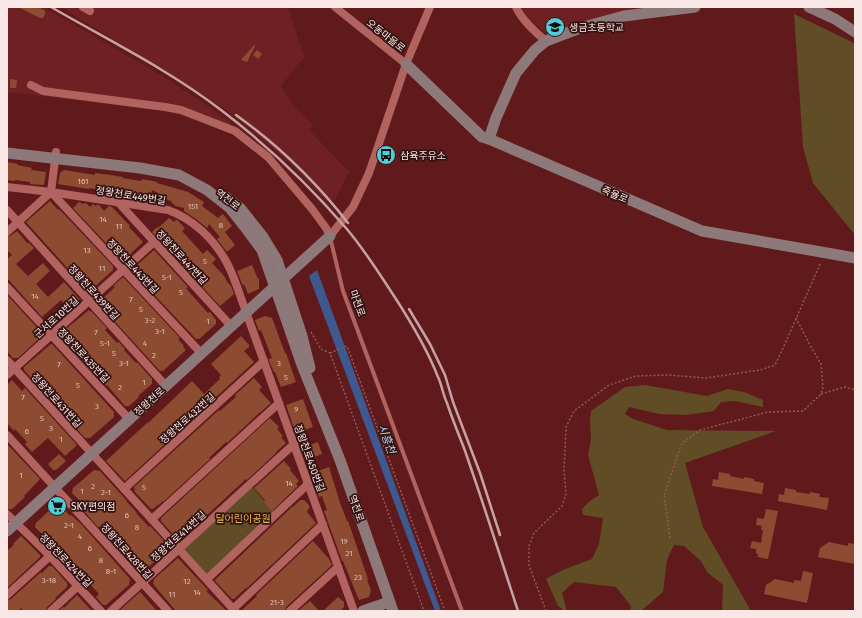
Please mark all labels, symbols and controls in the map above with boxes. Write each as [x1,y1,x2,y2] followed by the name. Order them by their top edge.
[544,16,566,38] school or university icon: 생금초등학교
[364,17,407,55] street label: 오동마을로
[569,22,624,34] place label: 생금초등학교
[375,144,397,166] bus stop icon: 삼육주유소
[400,150,446,162] place label: 삼육주유소
[78,177,88,186] house number: 161
[600,184,630,206] street label: 죽율로
[95,185,167,207] street label: 정왕천로449번길
[213,187,242,213] street label: 역전로
[188,202,198,211] house number: 151
[99,215,108,224] house number: 14
[219,221,224,230] house number: 8
[116,222,122,231] house number: 11
[153,228,210,287] street label: 정왕천로447번길
[104,237,161,297] street label: 정왕천로443번길
[83,246,91,255] house number: 13
[203,257,207,266] house number: 5
[65,262,121,323] street label: 정왕천로439번길
[99,264,105,273] house number: 11
[162,273,172,282] house number: 5-1
[179,288,183,297] house number: 5
[347,288,367,318] street label: 마전로
[31,292,40,301] house number: 14
[32,295,81,341] street label: 군서로10번길
[129,295,133,304] house number: 7
[139,305,143,314] house number: 5
[145,316,155,325] house number: 3-2
[206,317,210,326] house number: 1
[56,325,112,385] street label: 정왕천로435번길
[155,327,165,336] house number: 3-1
[94,328,98,337] house number: 7
[100,339,110,348] house number: 5-1
[143,339,148,348] house number: 4
[112,349,116,358] house number: 5
[152,351,156,360] house number: 2
[119,359,129,368] house number: 3-1
[277,359,281,368] house number: 3
[57,360,61,369] house number: 7
[29,370,85,430] street label: 정왕천로431번길
[284,373,288,382] house number: 5
[142,378,146,387] house number: 1
[76,380,80,390] house number: 5
[118,383,122,392] house number: 2
[132,385,167,419] street label: 정왕천로
[158,391,218,447] street label: 정왕천로432번길
[21,393,25,402] house number: 7
[95,402,99,411] house number: 3
[294,405,298,414] house number: 9
[40,414,44,423] house number: 5
[49,423,53,433] house number: 3
[291,423,327,494] street label: 정왕천로450번길
[375,423,398,457] water label: 시흥천
[25,427,29,436] house number: 6
[59,435,63,444] house number: 1
[19,471,23,480] house number: 1
[285,479,294,488] house number: 14
[91,482,95,491] house number: 2
[142,483,146,492] house number: 5
[80,487,84,496] house number: 1
[101,488,111,497] house number: 2-1
[346,493,366,523] street label: 역전로
[46,495,68,517] supermarket icon: SKY편의점
[71,501,115,513] place label: SKY편의점
[149,509,209,564] street label: 정왕천로414번길
[125,511,129,520] house number: 6
[215,513,271,525] park label: 달어린이공원
[64,521,74,530] house number: 2-1
[99,521,155,581] street label: 정왕천로428번길
[135,523,140,532] house number: 8
[37,531,94,590] street label: 정왕천로424번길
[78,532,83,541] house number: 4
[340,537,348,546] house number: 19
[88,544,92,553] house number: 6
[345,549,353,558] house number: 21
[99,555,103,565] house number: 8
[106,567,116,576] house number: 8-1
[354,573,362,582] house number: 23
[42,576,57,585] house number: 3-18
[183,577,191,586] house number: 12
[193,588,202,597] house number: 14
[169,590,175,599] house number: 11
[270,598,284,607] house number: 21-3

